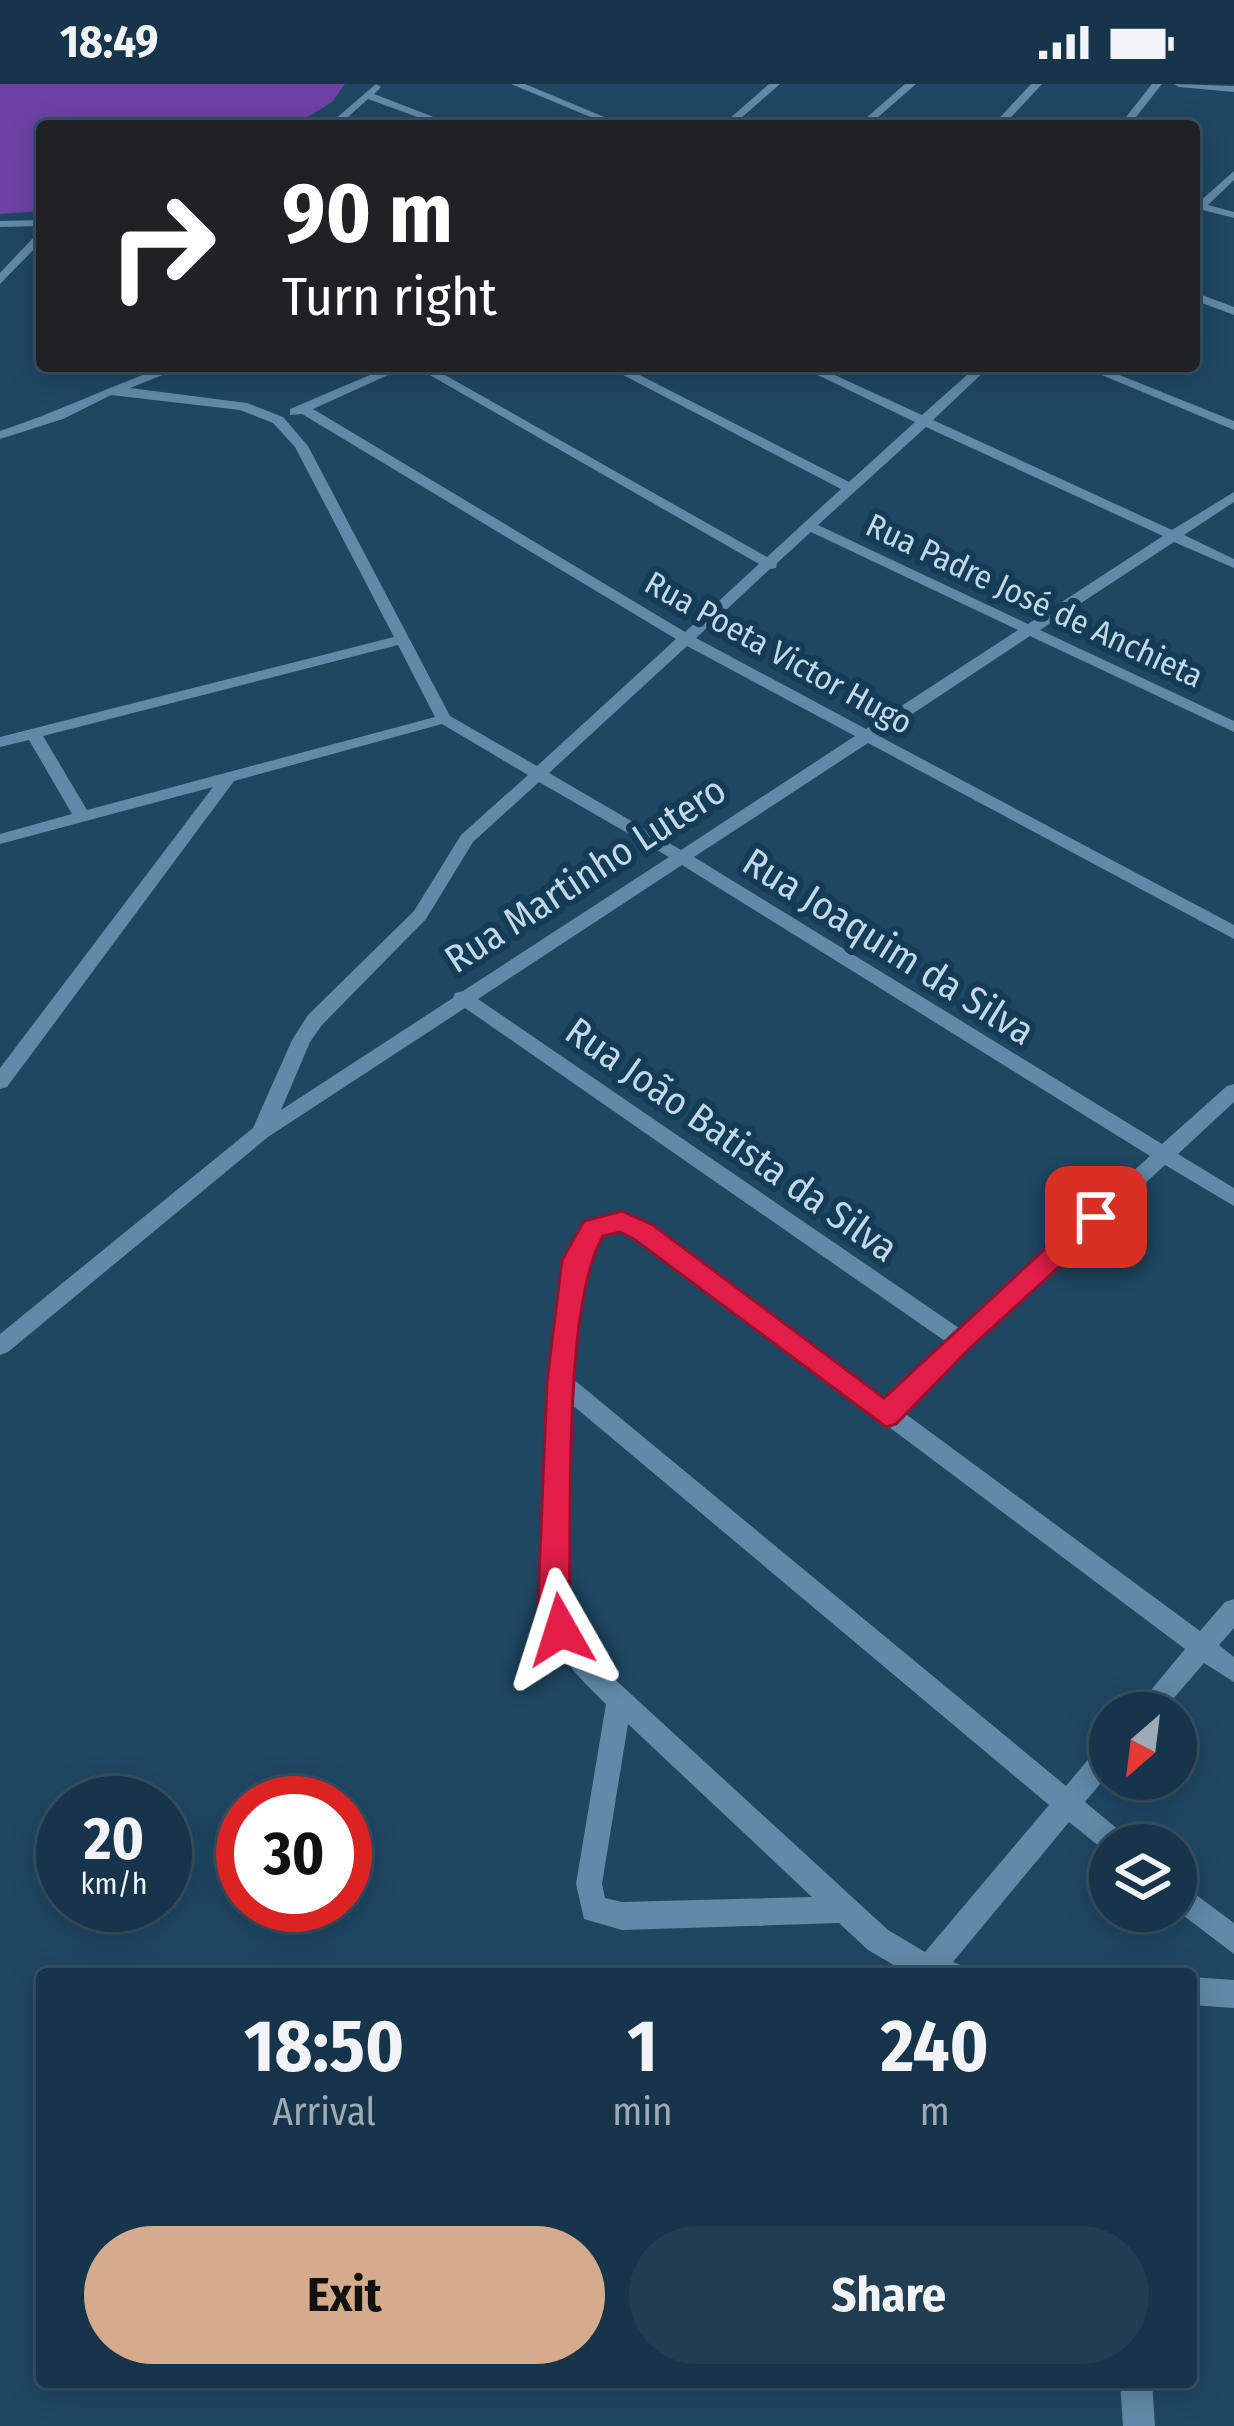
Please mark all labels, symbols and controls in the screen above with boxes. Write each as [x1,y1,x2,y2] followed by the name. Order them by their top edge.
[60,15,158,69] text: 18:49
[282,163,453,264] text: 90 m
[84,168,240,324] icon: right
[282,265,497,329] text: Turn right
[860,505,1209,697] street label: Rua Padre José de Anchieta
[638,563,919,743] street label: Rua Poeta Victor Hugo
[437,767,734,983] street label: Rua Martinho Lutero
[735,839,1042,1055] street label: Rua Joaquim da Silva
[557,1008,906,1272] street label: Rua João Batista da Silva
[1045,1166,1147,1268] pin
[1063,1184,1129,1250] icon: arrive
[498,1567,624,1693] position arrow
[1089,1692,1197,1800] north arrow
[1089,1692,1197,1932] map controls
[216,1776,372,1932] speed limit sign: 30
[84,1803,144,1875] text: 20
[1089,1824,1197,1932] button: layers
[81,1866,147,1902] text: km/h
[244,2004,404,2090] text: 18:50
[627,2004,658,2090] text: 1
[881,2004,989,2090] text: 240
[272,2089,376,2135] text: Arrival
[612,2089,673,2135] text: min
[920,2089,950,2135] text: m
[84,2226,605,2364] button: Exit
[629,2226,1149,2364] button: Share

